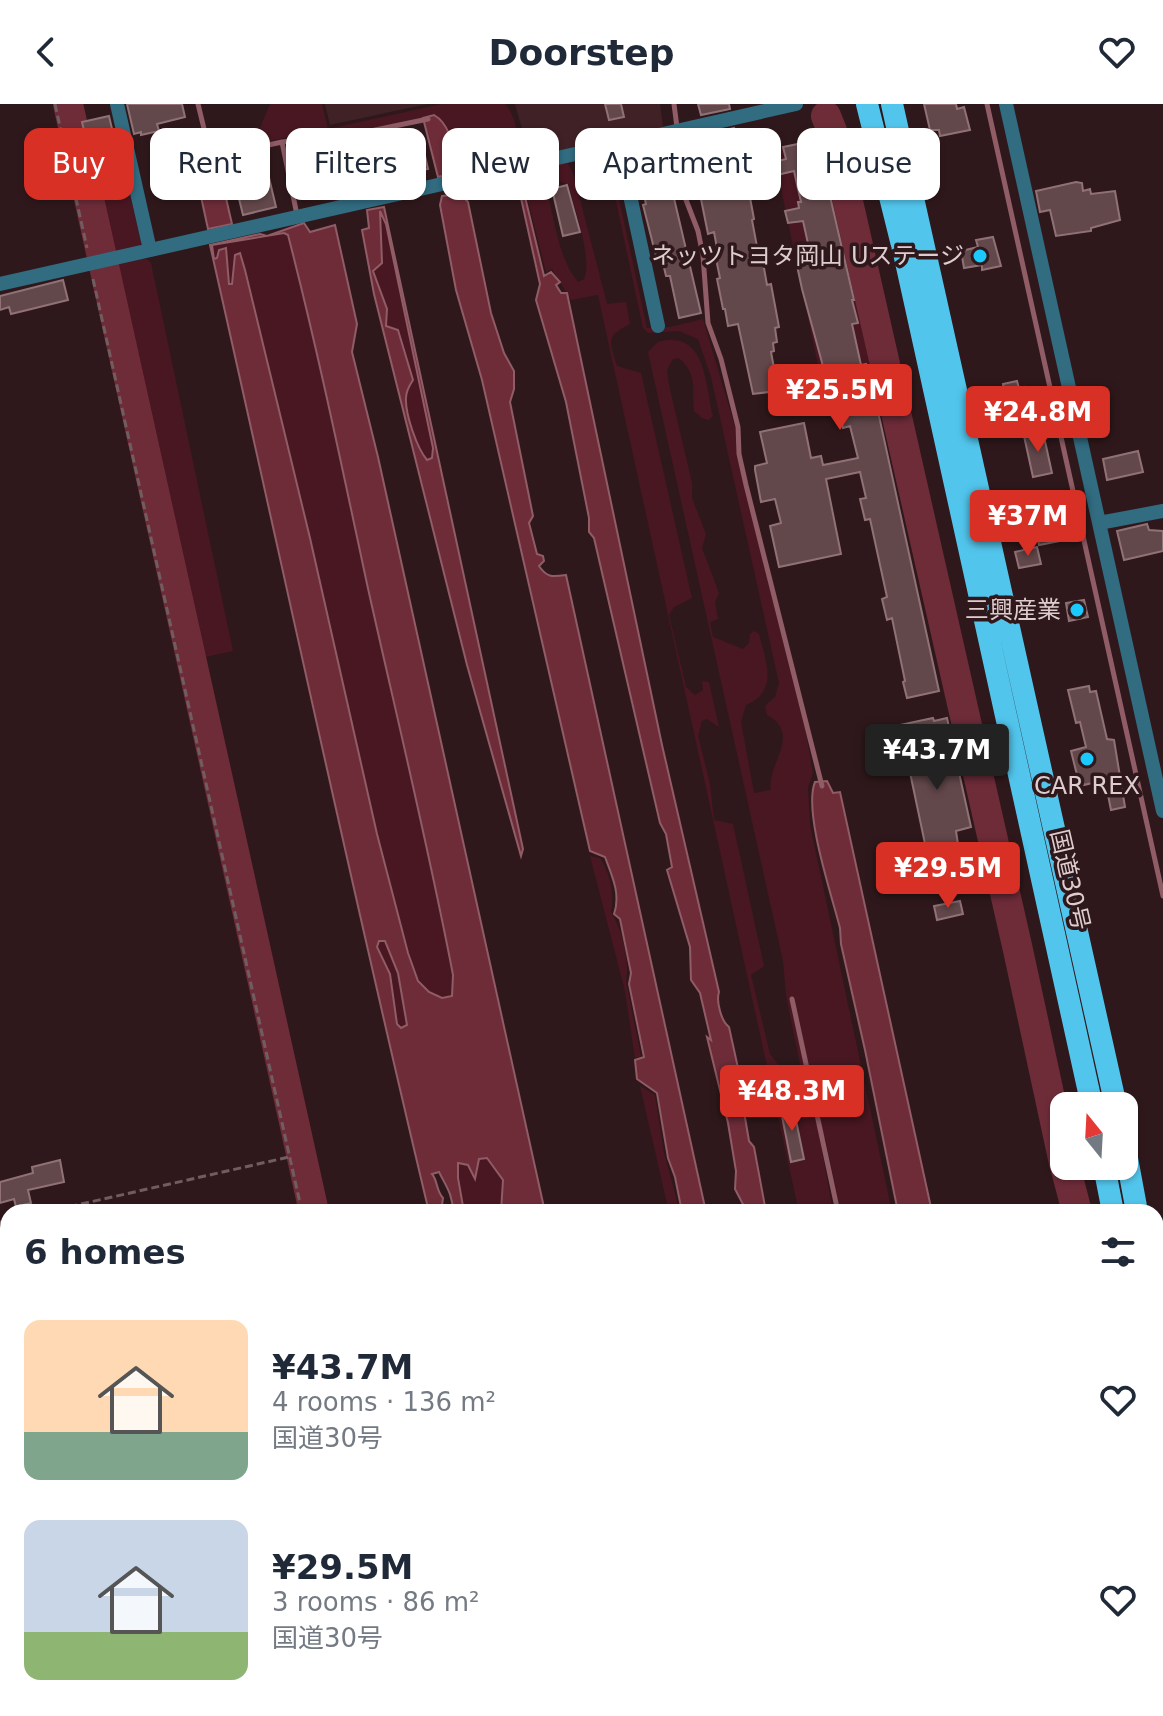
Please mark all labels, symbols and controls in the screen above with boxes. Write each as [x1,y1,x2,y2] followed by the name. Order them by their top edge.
[24,30,68,74] icon: back
[1095,30,1139,74] icon: heart
[489,32,674,73] text: Doorstep
[24,128,134,200] chip: Buy
[150,128,270,200] chip: Rent
[286,128,426,200] chip: Filters
[442,128,559,200] chip: New
[575,128,781,200] chip: Apartment
[797,128,940,200] chip: House
[651,242,964,270] place label: ネッツトヨタ岡山 Uステージ
[971,247,989,265] marker: ネッツトヨタ岡山 Uステージ
[775,364,905,432] pin: ¥25.5M
[786,375,894,405] text: ¥25.5M
[973,386,1103,454] pin: ¥24.8M
[984,397,1092,427] text: ¥24.8M
[981,490,1075,558] pin: ¥37M
[988,501,1068,531] text: ¥37M
[965,596,1061,624] place label: 三興産業
[1068,601,1086,619] marker: 三興産業
[872,724,1002,792] pin: ¥43.7M
[883,735,991,765] text: ¥43.7M
[1078,750,1096,768] marker: CAR REX
[1034,772,1140,800] place label: CAR REX
[1045,827,1095,933] street label: 国道30号
[883,842,1013,910] pin: ¥29.5M
[894,853,1002,883] text: ¥29.5M
[727,1065,857,1133] pin: ¥48.3M
[738,1076,846,1106] text: ¥48.3M
[1050,1092,1138,1180] north arrow
[1050,1092,1138,1180] map controls
[1096,1230,1140,1274] icon: filters
[24,1232,186,1272] text: 6 homes
[272,1347,413,1387] text: ¥43.7M
[88,1352,184,1448] icon: home
[1096,1378,1140,1422] icon: heart
[272,1387,496,1417] text: 4 rooms · 136 m²
[272,1423,383,1453] text: 国道30号
[272,1547,413,1587] text: ¥29.5M
[88,1552,184,1648] icon: home
[1096,1578,1140,1622] icon: heart
[272,1587,480,1617] text: 3 rooms · 86 m²
[272,1623,383,1653] text: 国道30号

